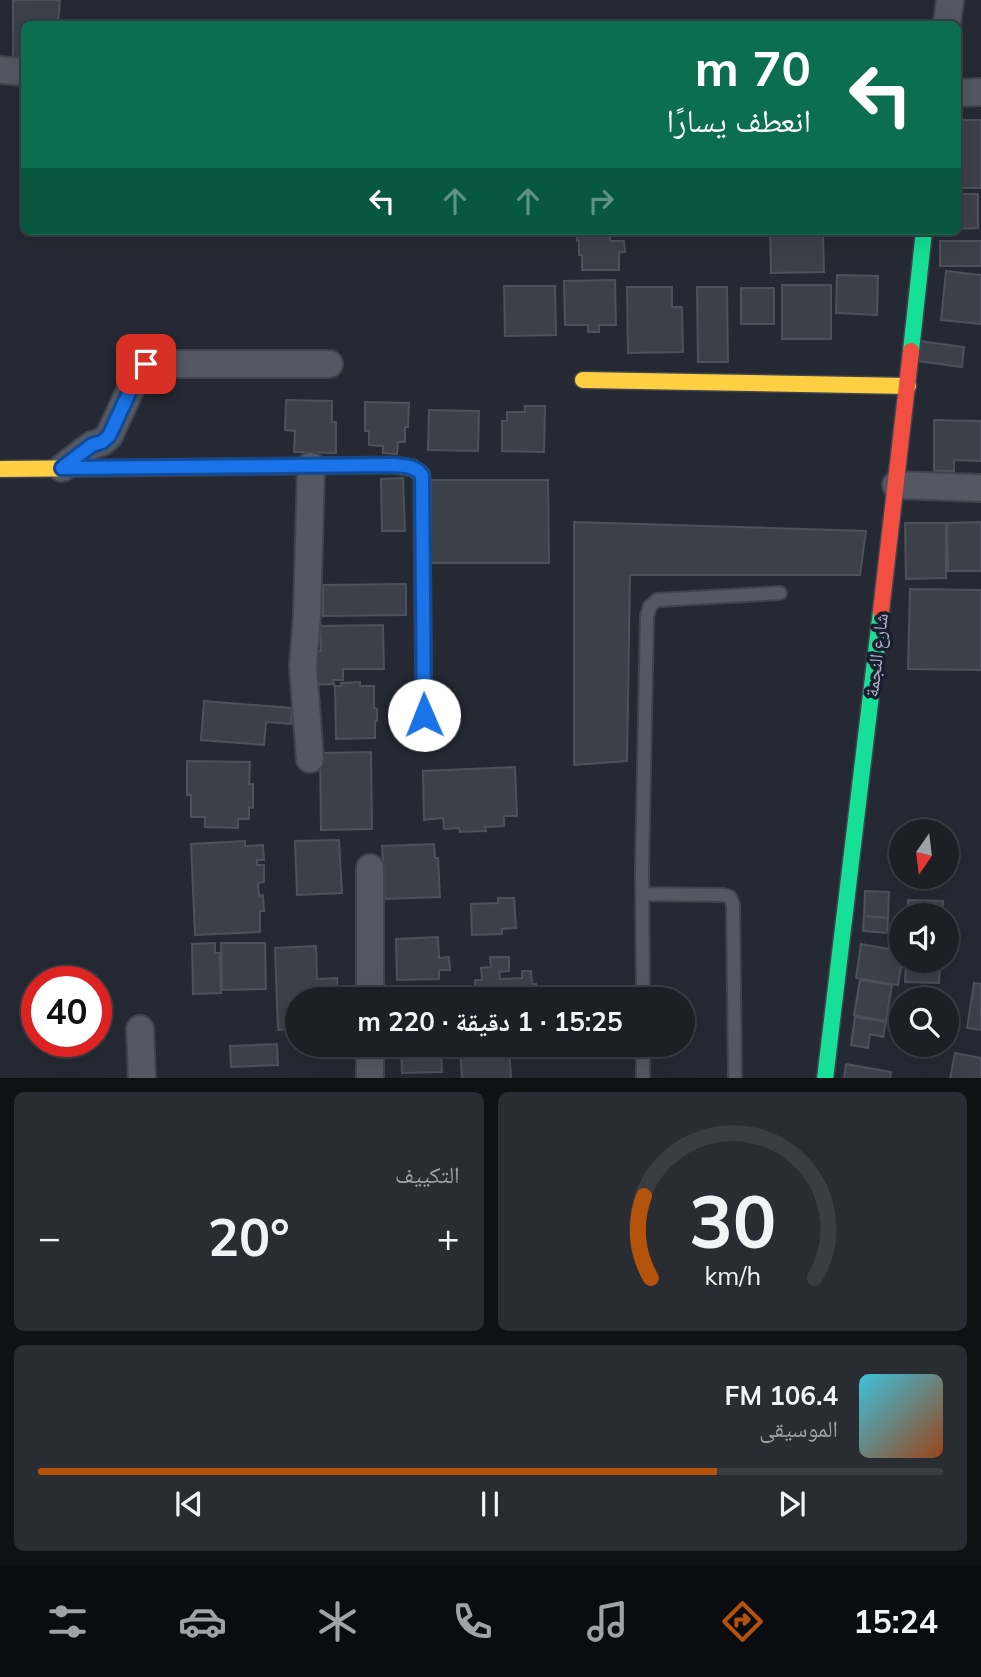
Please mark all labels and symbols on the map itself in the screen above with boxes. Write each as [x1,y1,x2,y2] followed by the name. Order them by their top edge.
[116,334,176,394] pin
[859,612,893,698] street label: شارع النجمة
[387,678,461,752] position arrow
[889,819,959,889] north arrow
[21,966,112,1057] speed limit sign: 40

